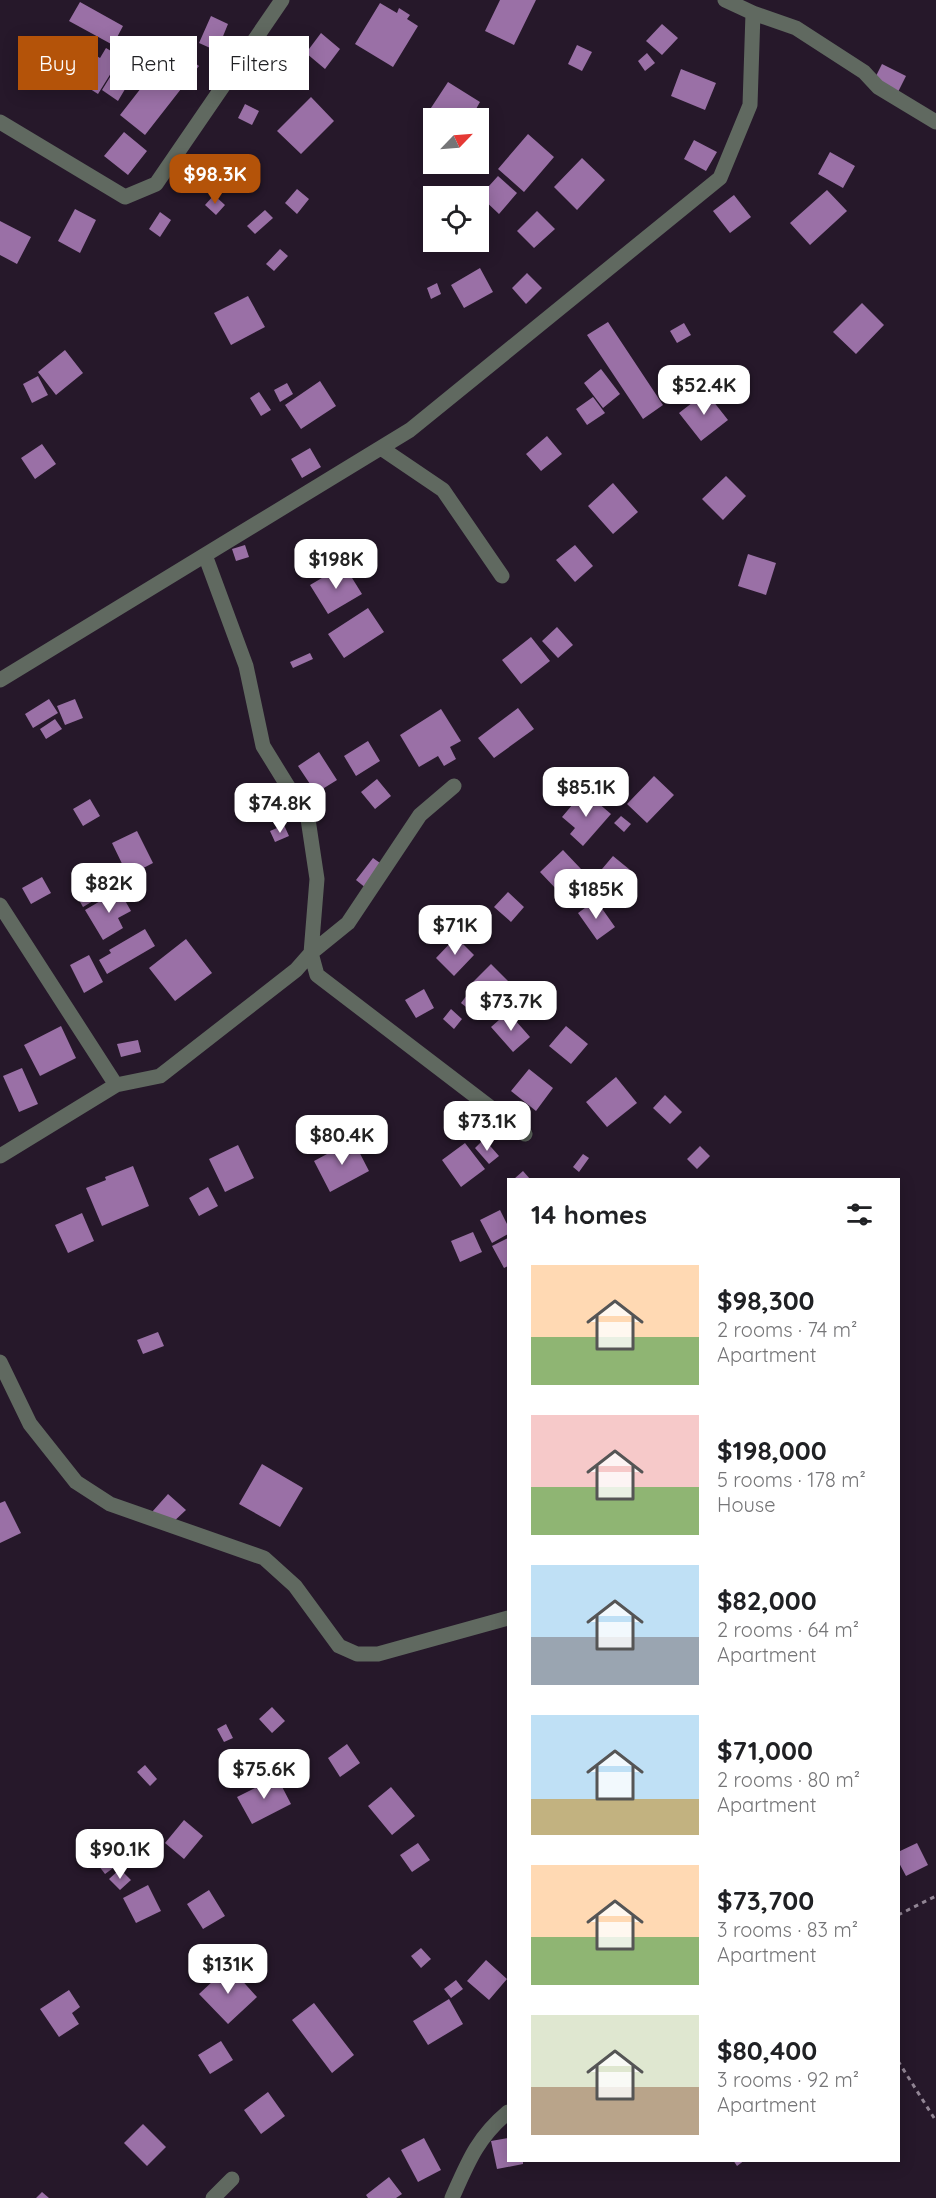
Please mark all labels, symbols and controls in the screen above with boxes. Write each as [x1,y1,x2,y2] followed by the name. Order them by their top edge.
[18,36,98,90] chip: Buy
[110,36,197,90] chip: Rent
[209,36,309,90] chip: Filters
[423,108,489,174] north arrow
[423,108,489,252] map controls
[166,154,264,205] pin: $98.3K
[183,161,247,186] text: $98.3K
[423,186,489,252] button: locate
[655,365,753,416] pin: $52.4K
[672,372,736,397] text: $52.4K
[294,539,378,590] pin: $198K
[308,546,364,571] text: $198K
[537,767,635,818] pin: $85.1K
[557,774,615,799] text: $85.1K
[231,783,329,834] pin: $74.8K
[249,790,311,815] text: $74.8K
[73,863,145,914] pin: $82K
[554,869,638,920] pin: $185K
[85,870,133,895] text: $82K
[568,876,624,901] text: $185K
[419,905,491,956] pin: $71K
[433,912,477,937] text: $71K
[462,981,560,1032] pin: $73.7K
[480,988,542,1013] text: $73.7K
[438,1101,536,1152] pin: $73.1K
[458,1108,516,1133] text: $73.1K
[293,1115,391,1166] pin: $80.4K
[310,1122,374,1147] text: $80.4K
[531,1198,647,1231] text: 14 homes
[843,1198,876,1231] icon: filters
[717,1284,815,1317] text: $98,300
[579,1289,651,1361] icon: home
[717,1317,857,1342] text: 2 rooms · 74 m²
[717,1342,817,1367] text: Apartment
[717,1434,827,1467] text: $198,000
[579,1439,651,1511] icon: home
[717,1467,866,1492] text: 5 rooms · 178 m²
[717,1492,776,1517] text: House
[717,1584,817,1617] text: $82,000
[579,1589,651,1661] icon: home
[717,1617,859,1642] text: 2 rooms · 64 m²
[717,1642,817,1667] text: Apartment
[717,1734,813,1767] text: $71,000
[579,1739,651,1811] icon: home
[215,1749,313,1800] pin: $75.6K
[233,1756,295,1781] text: $75.6K
[717,1767,860,1792] text: 2 rooms · 80 m²
[717,1792,817,1817] text: Apartment
[71,1829,169,1880] pin: $90.1K
[90,1836,150,1861] text: $90.1K
[717,1884,814,1917] text: $73,700
[579,1889,651,1961] icon: home
[717,1917,858,1942] text: 3 rooms · 83 m²
[717,1942,817,1967] text: Apartment
[186,1944,270,1995] pin: $131K
[202,1951,254,1976] text: $131K
[717,2034,817,2067] text: $80,400
[579,2039,651,2111] icon: home
[717,2067,859,2092] text: 3 rooms · 92 m²
[717,2092,817,2117] text: Apartment

